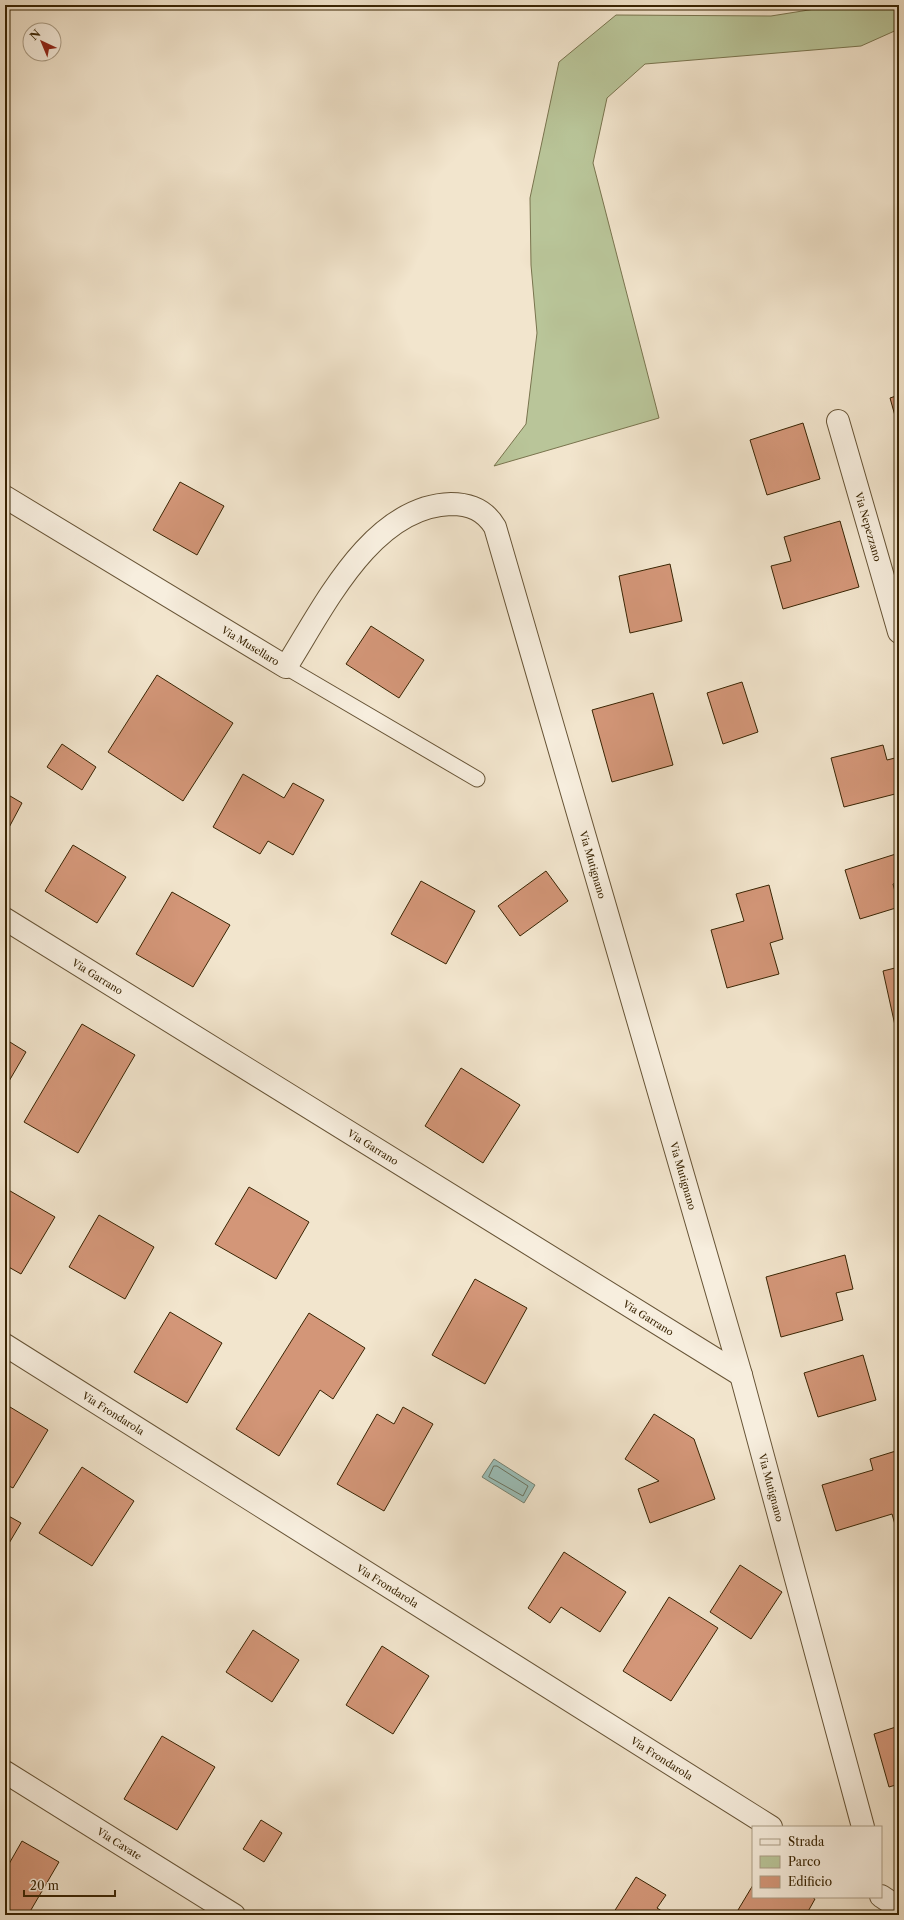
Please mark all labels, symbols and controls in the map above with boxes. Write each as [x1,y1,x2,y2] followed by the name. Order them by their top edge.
[22,22,62,62] north arrow
[27,26,44,43] text: N
[852,490,884,563] street label: Via Nepezzano
[218,623,282,669] street label: Via Musellaro
[576,828,608,900] street label: Via Mutignano
[69,956,125,998] street label: Via Garrano
[344,1126,401,1168] street label: Via Garrano
[666,1140,699,1211] street label: Via Mutignano
[620,1297,676,1339] street label: Via Garrano
[79,1389,147,1438] street label: Via Frondarola
[755,1451,786,1523] street label: Via Mutignano
[353,1561,421,1611] street label: Via Frondarola
[627,1734,696,1783] street label: Via Frondarola
[94,1825,144,1863] street label: Via Cavate
[752,1826,882,1898] legend
[788,1834,825,1849] text: Strada
[788,1854,821,1869] text: Parco
[24,1872,115,1898] scale bar
[788,1874,832,1889] text: Edificio
[30,1878,59,1893] text: 20 m

